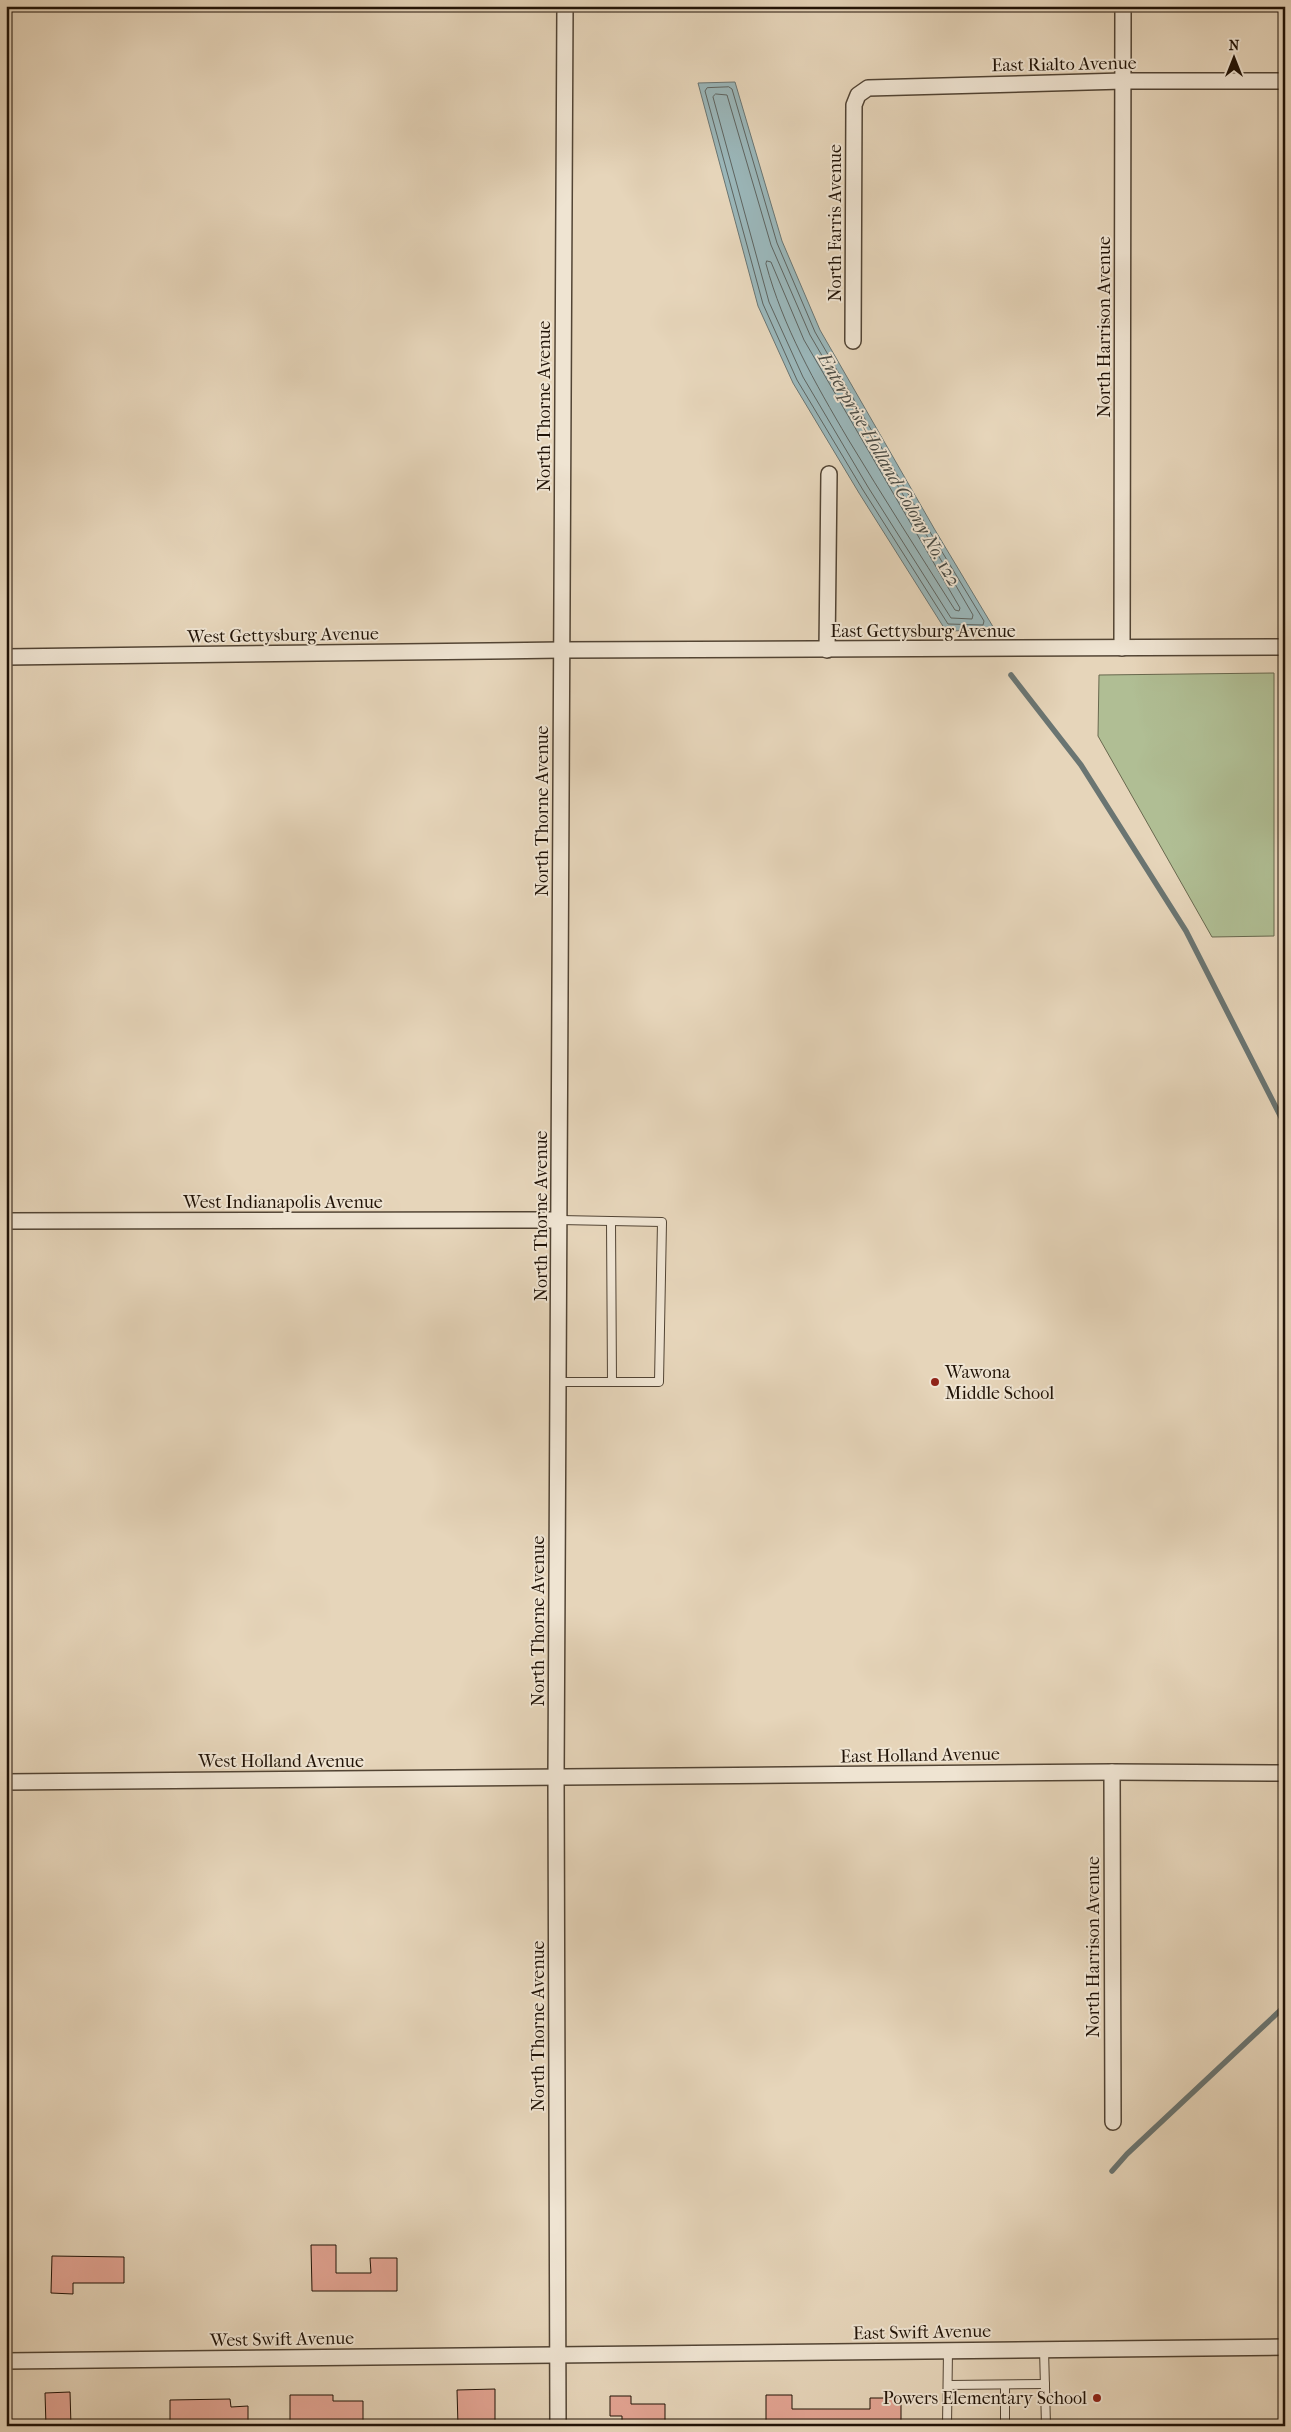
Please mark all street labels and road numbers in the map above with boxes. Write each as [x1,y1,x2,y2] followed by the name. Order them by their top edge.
[991,53,1137,76] street label: East Rialto Avenue
[825,144,846,302] street label: North Farris Avenue
[1094,236,1115,418] street label: North Harrison Avenue
[534,320,555,491] street label: North Thorne Avenue
[830,621,1016,642] street label: East Gettysburg Avenue
[186,623,379,648] street label: West Gettysburg Avenue
[532,725,553,896] street label: North Thorne Avenue
[531,1130,552,1301] street label: North Thorne Avenue
[182,1192,383,1213] street label: West Indianapolis Avenue
[528,1535,549,1706] street label: North Thorne Avenue
[840,1744,1000,1767] street label: East Holland Avenue
[197,1751,364,1772] street label: West Holland Avenue
[1083,1856,1104,2038] street label: North Harrison Avenue
[528,1940,549,2111] street label: North Thorne Avenue
[853,2321,991,2344] street label: East Swift Avenue
[209,2328,354,2351] street label: West Swift Avenue

